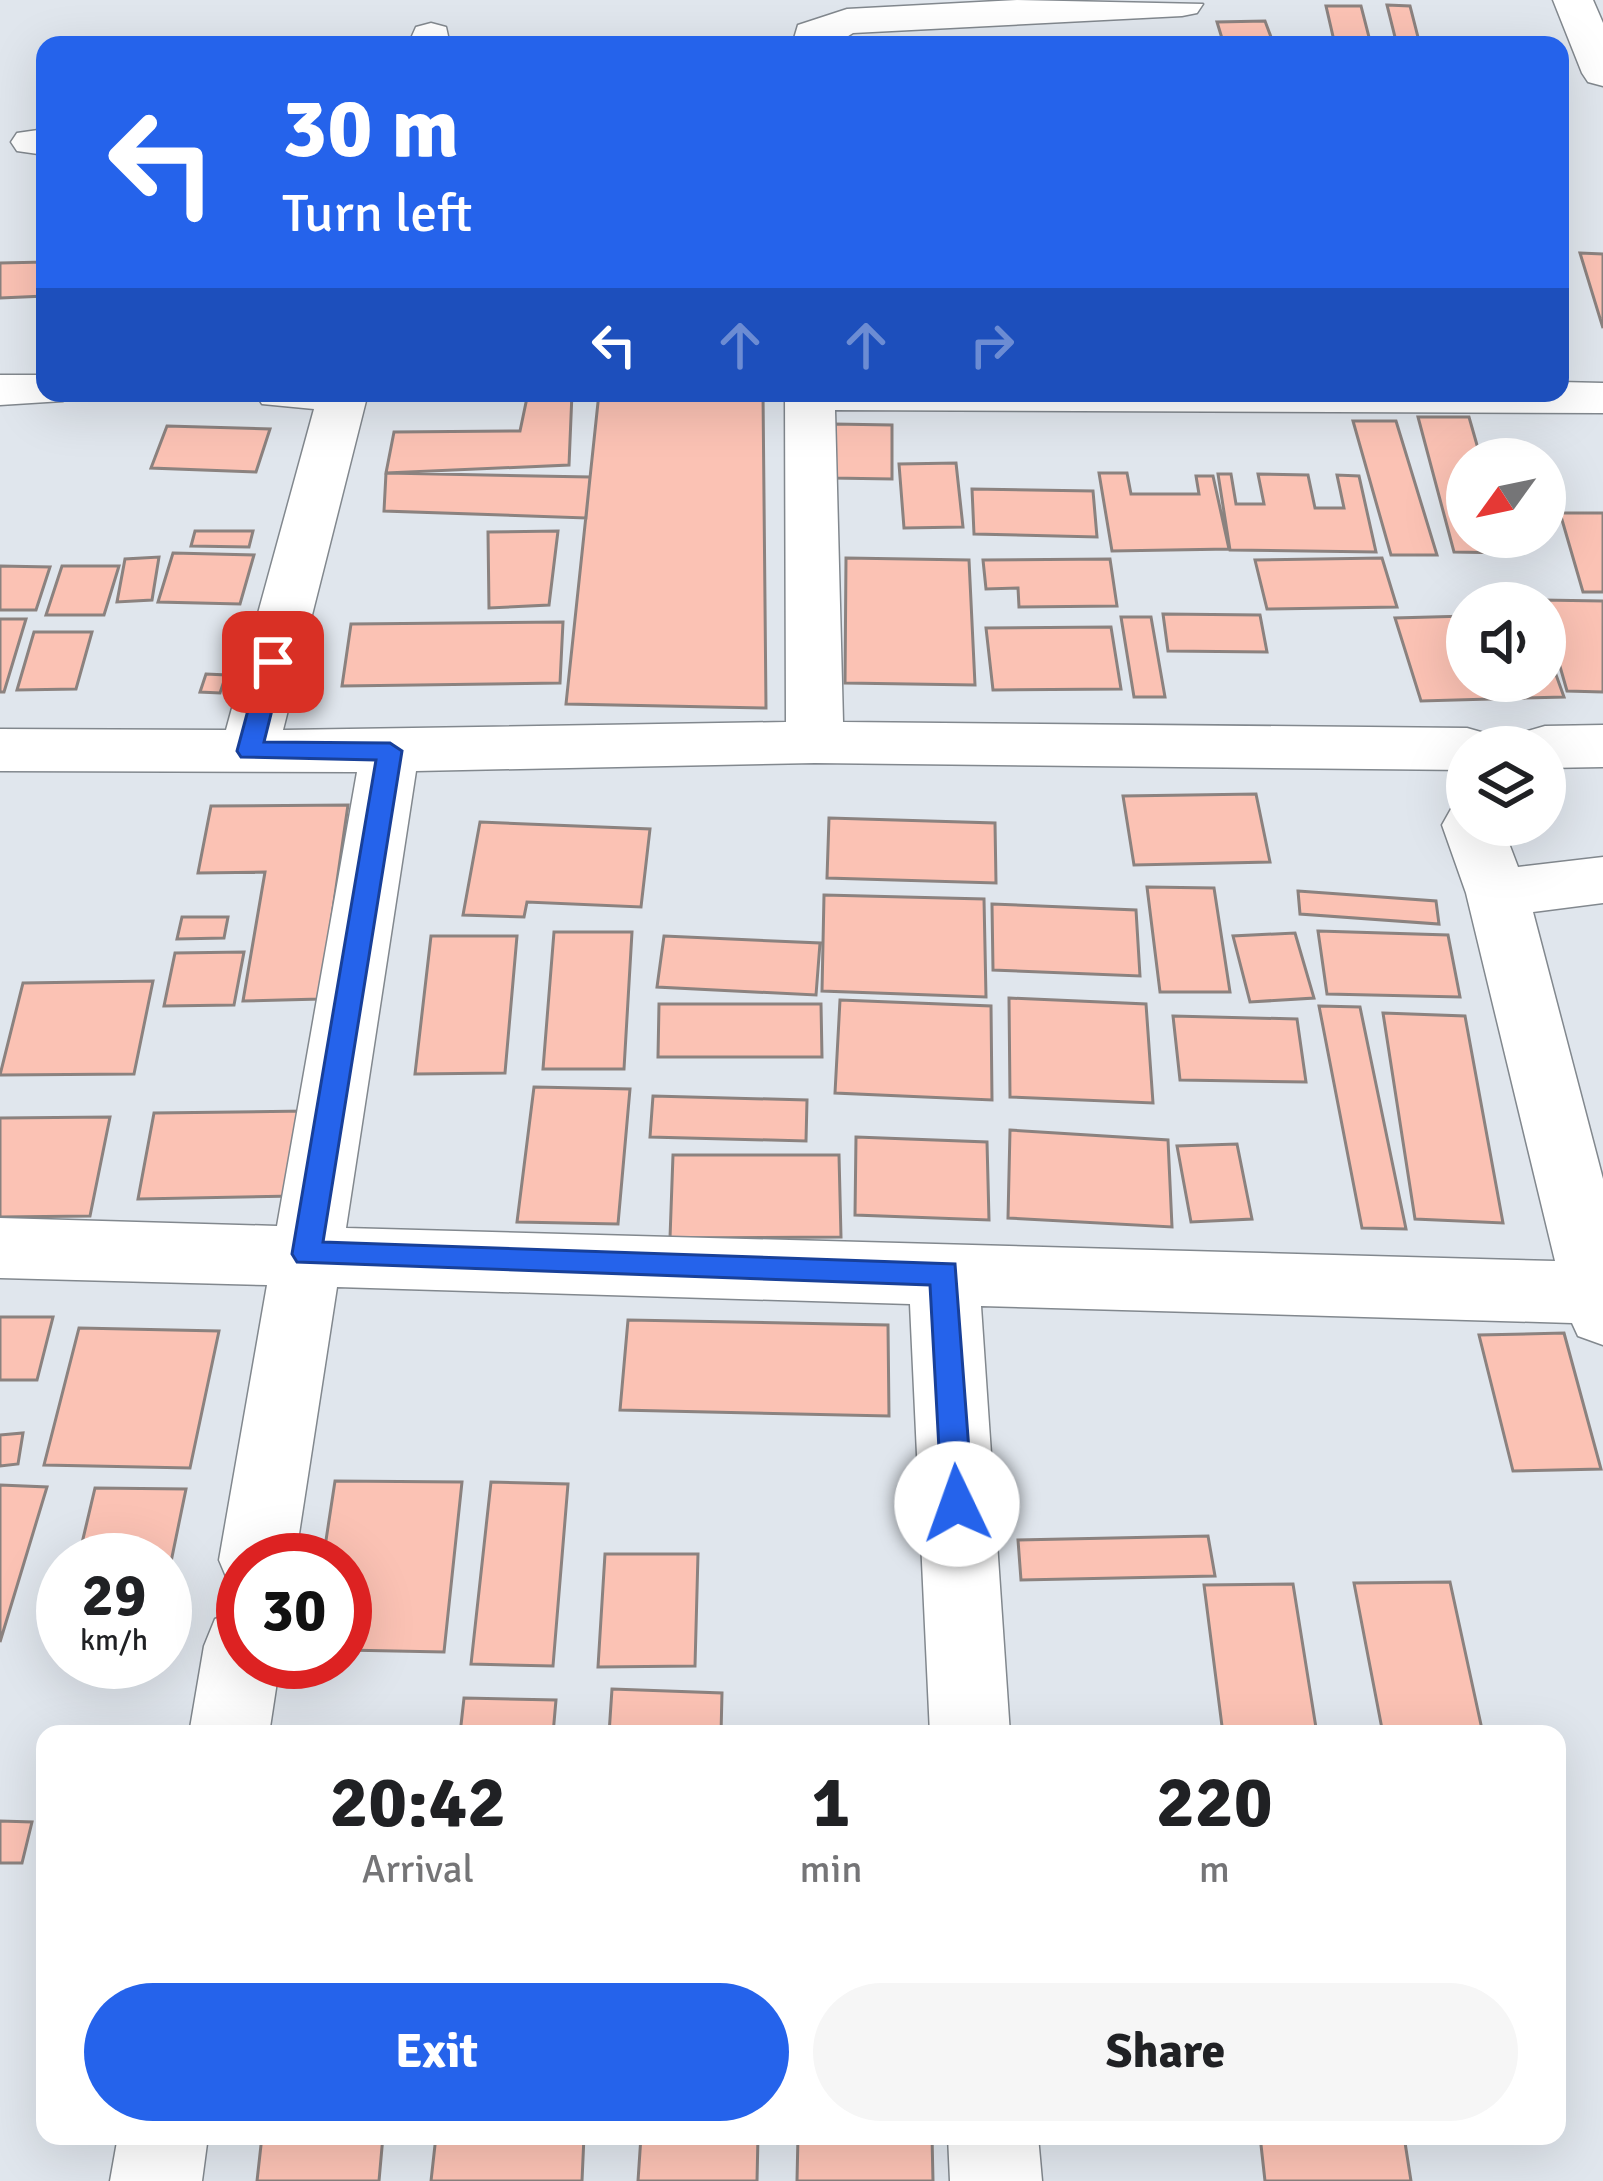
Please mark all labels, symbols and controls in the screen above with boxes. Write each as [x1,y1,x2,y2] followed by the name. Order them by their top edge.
[282,77,459,181] text: 30 m
[84,84,240,240] icon: left
[282,180,472,247] text: Turn left
[581,312,647,378] icon: left
[707,312,773,378] icon: ahead
[833,312,899,378] icon: ahead
[959,312,1025,378] icon: right
[1446,438,1566,558] north arrow
[1446,438,1566,846] map controls
[1446,582,1566,702] button: sound
[222,611,324,713] pin
[240,629,306,695] icon: arrive
[1446,726,1566,846] button: layers
[894,1441,1020,1567] position arrow
[216,1533,372,1689] speed limit sign: 30
[82,1559,146,1633] text: 29
[80,1622,148,1659] text: km/h
[329,1758,506,1847] text: 20:42
[812,1758,850,1847] text: 1
[1156,1758,1273,1847] text: 220
[362,1845,474,1893] text: Arrival
[800,1845,863,1893] text: min
[1199,1845,1230,1893] text: m
[84,1983,789,2121] button: Exit
[813,1983,1518,2121] button: Share

